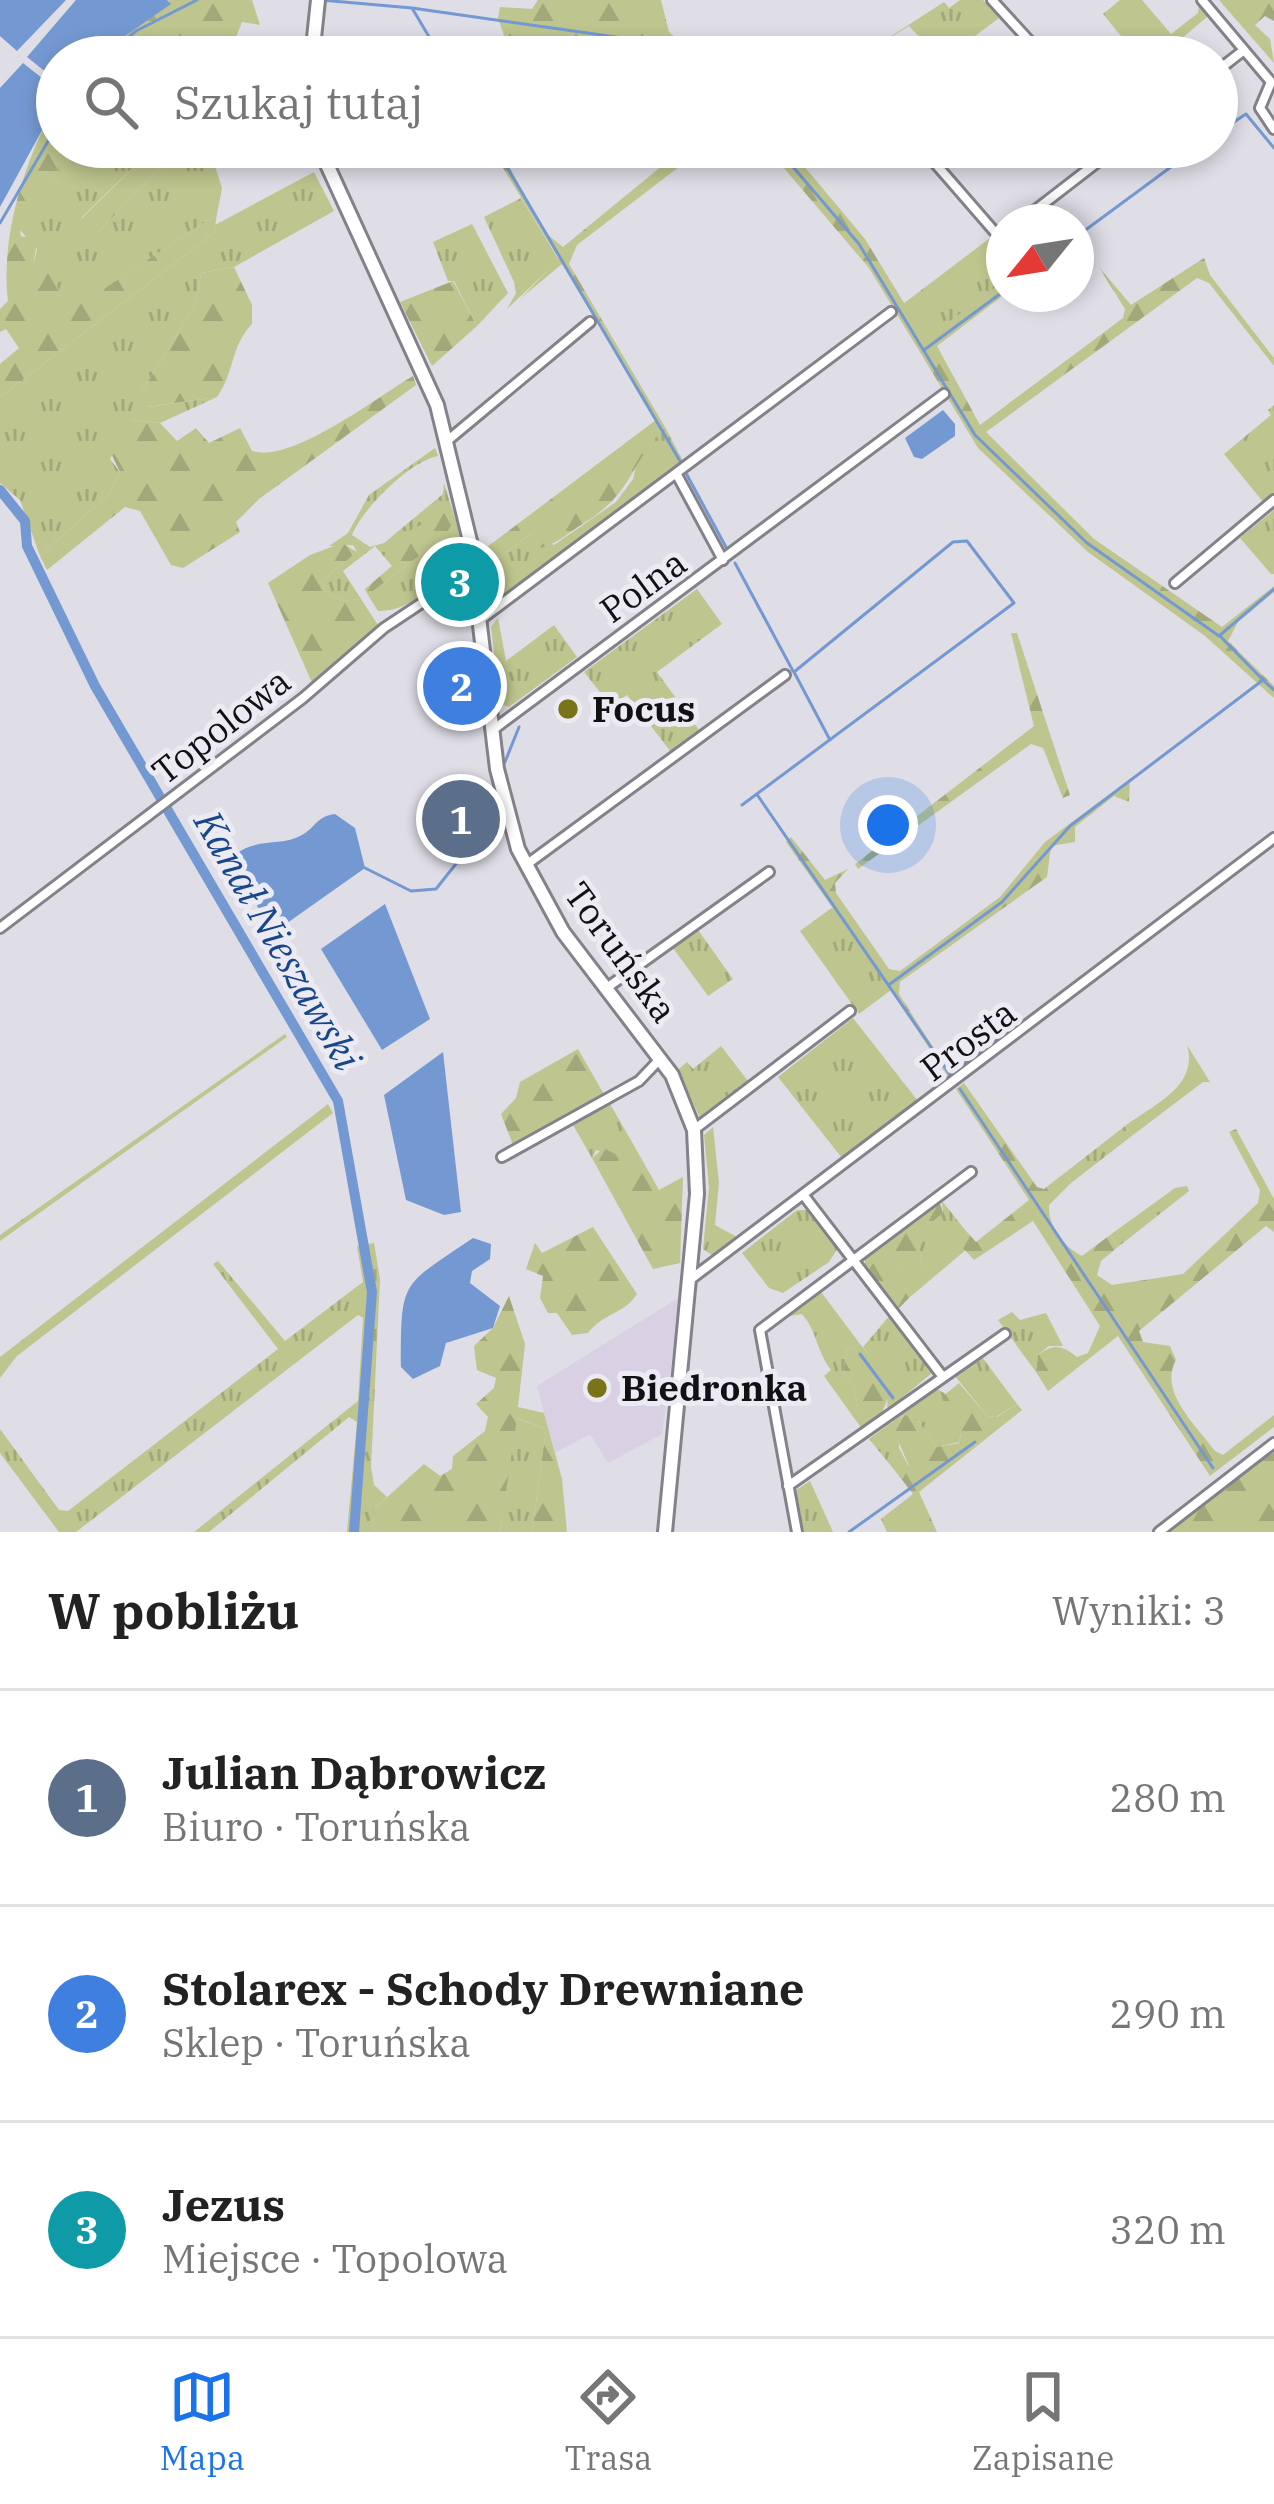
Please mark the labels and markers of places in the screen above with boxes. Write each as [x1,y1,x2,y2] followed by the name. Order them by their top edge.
[421,537,499,627] pin: 3
[423,641,501,731] pin: 2
[592,685,695,732] place label: Focus
[555,696,581,722] marker: Focus
[422,774,500,864] pin: 1
[621,1364,807,1411] place label: Biedronka
[584,1375,610,1401] marker: Biedronka

